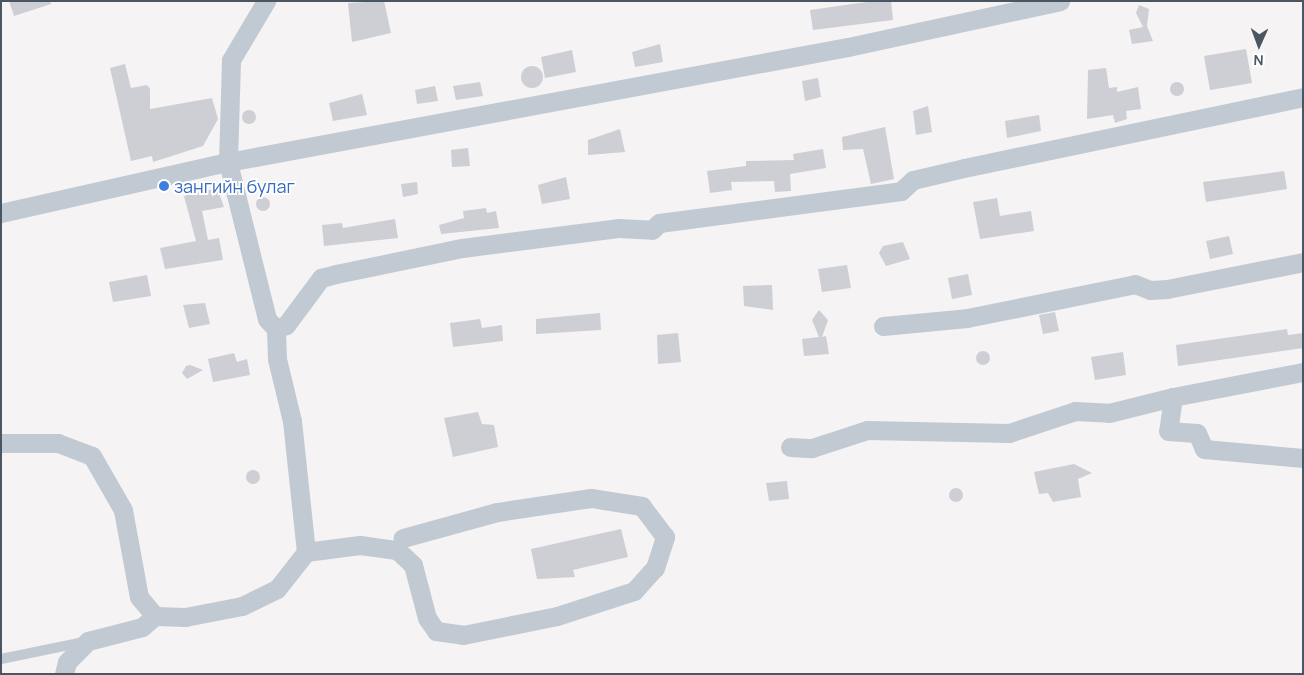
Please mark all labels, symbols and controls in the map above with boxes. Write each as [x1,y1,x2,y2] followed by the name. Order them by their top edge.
[1234,20,1284,70] north arrow
[1253,51,1264,70] text: N
[174,175,295,197] place label: зангийн булаг
[158,180,170,192] marker: зангийн булаг

